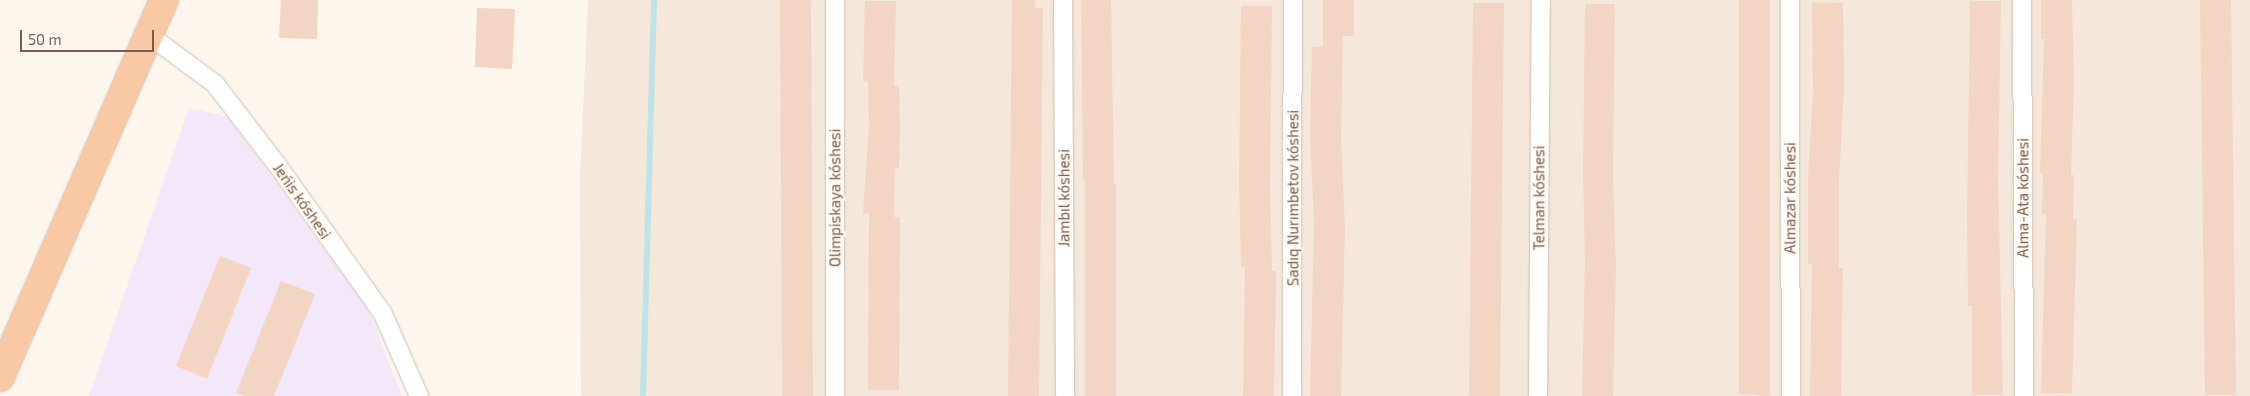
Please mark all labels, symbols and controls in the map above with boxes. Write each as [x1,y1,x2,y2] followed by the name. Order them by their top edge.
[22,20,156,52] scale bar
[28,30,62,48] text: 50 m
[1284,110,1302,286] street label: Sadıq Nurımbetov kóshesi
[826,129,844,267] street label: Olimpiskaya kóshesi
[2014,138,2032,258] street label: Alma-Ata kóshesi
[1781,142,1799,254] street label: Almazar kóshesi
[1530,146,1548,250] street label: Telman kóshesi
[1055,149,1073,247] street label: Jambıl kóshesi
[269,160,335,242] street label: Jeńis kóshesi

